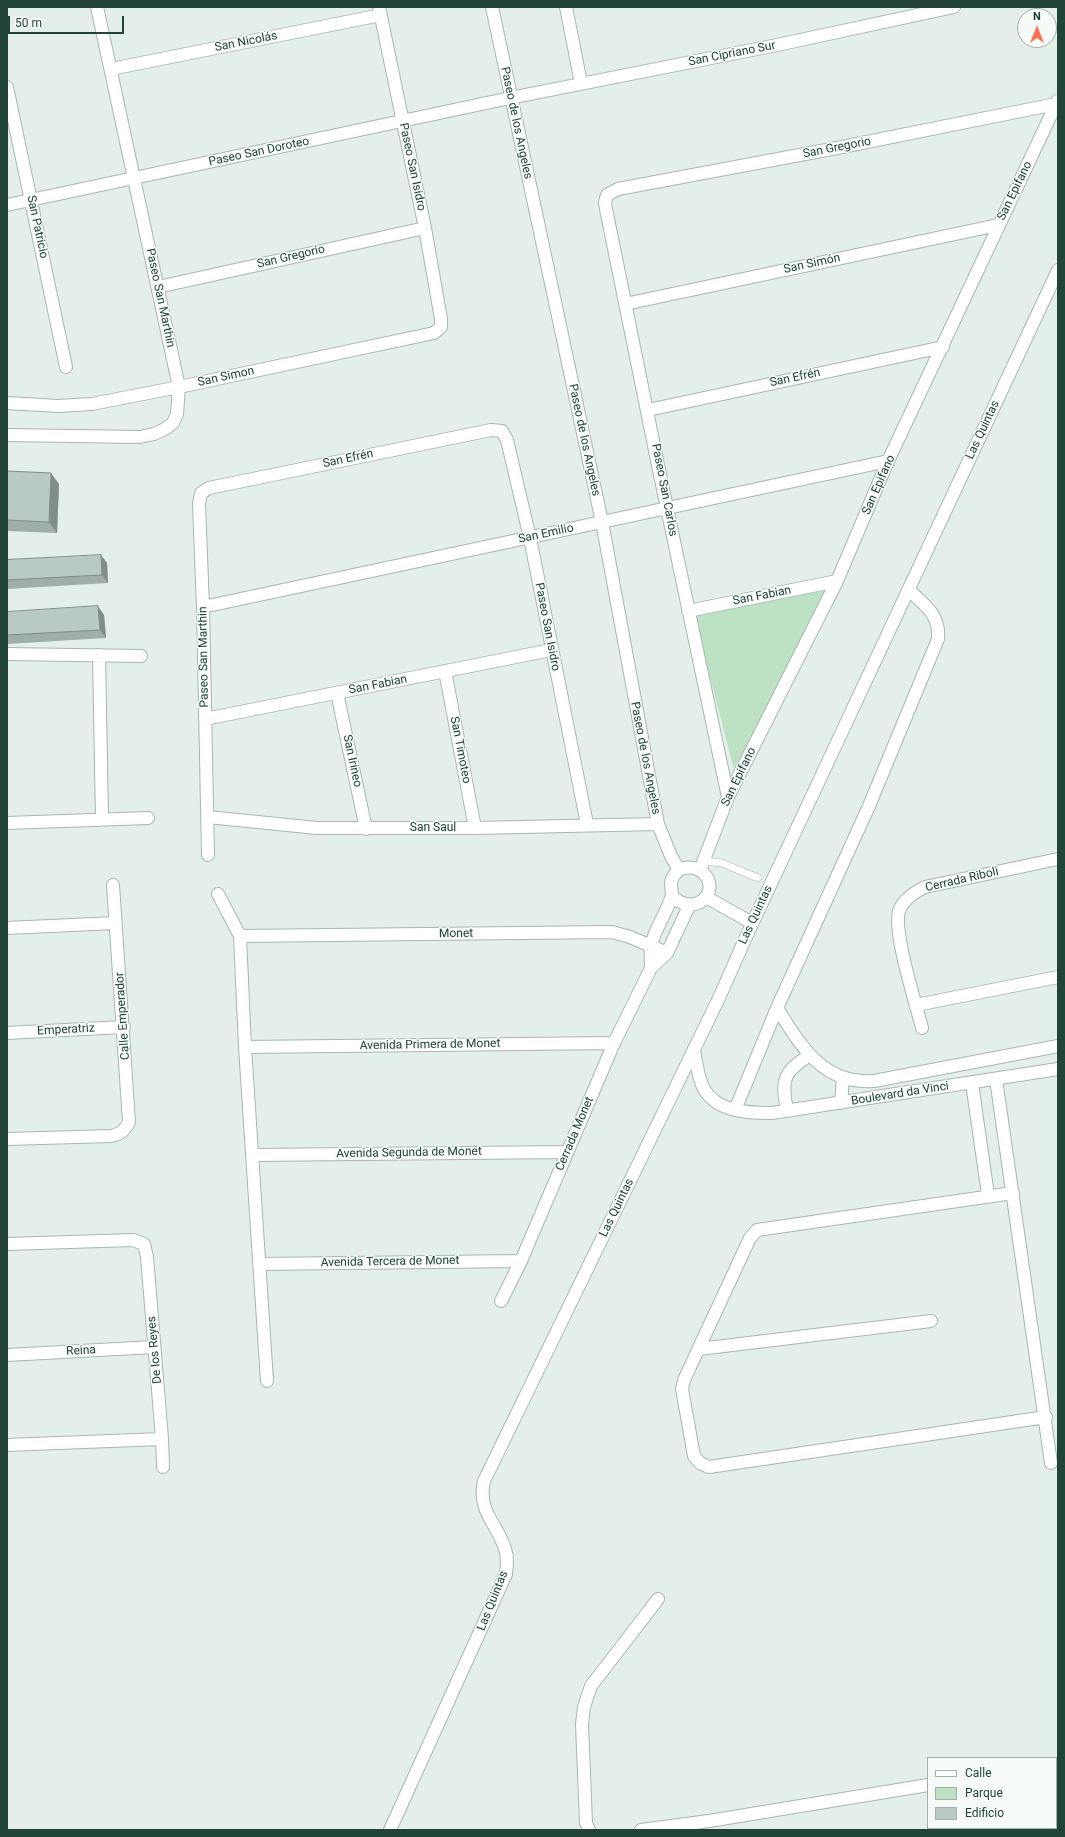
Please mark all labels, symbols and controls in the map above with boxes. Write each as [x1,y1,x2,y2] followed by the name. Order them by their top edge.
[10,8,126,34] scale bar
[1017,8,1057,48] north arrow
[1033,10,1041,23] text: N
[15,16,42,30] text: 50 m
[213,29,279,55] street label: San Nicolás
[687,38,777,70] street label: San Cipriano Sur
[497,66,535,180] street label: Paseo de los Angeles
[396,122,428,212] street label: Paseo San Isidro
[207,134,311,170] street label: Paseo San Doroteo
[802,134,872,162] street label: San Gregorio
[995,159,1035,223] street label: San Epifano
[23,194,51,260] street label: San Patricio
[256,242,326,272] street label: San Gregorio
[142,247,178,349] street label: Paseo San Marthin
[782,251,842,277] street label: San Simón
[196,364,256,390] street label: San Simon
[769,366,821,390] street label: San Efrén
[565,383,603,497] street label: Paseo de los Angeles
[963,398,1003,462] street label: Las Quintas
[648,442,680,538] street label: Paseo San Carlos
[322,447,374,471] street label: San Efrén
[859,453,899,517] street label: San Epifano
[517,521,575,547] street label: San Emilio
[531,582,563,672] street label: Paseo San Isidro
[732,583,792,609] street label: San Fabian
[196,606,212,708] street label: Paseo San Marthin
[348,672,408,698] street label: San Fabian
[627,700,663,816] street label: Paseo de los Angeles
[446,715,474,785] street label: San Timoteo
[339,733,365,789] street label: San Irineo
[719,745,759,809] street label: San Epifano
[410,821,456,835] street label: San Saul
[924,865,1000,895] street label: Cerrada Riboli
[736,883,776,947] street label: Las Quintas
[439,927,473,941] street label: Monet
[113,972,133,1060] street label: Calle Emperador
[37,1021,95,1039] street label: Emperatriz
[360,1037,500,1053] street label: Avenida Primera de Monet
[850,1079,950,1109] street label: Boulevard da Vinci
[553,1095,597,1173] street label: Cerrada Monet
[336,1145,482,1161] street label: Avenida Segunda de Monet
[597,1176,637,1240] street label: Las Quintas
[321,1254,459,1270] street label: Avenida Tercera de Monet
[145,1316,165,1384] street label: De los Reyes
[66,1343,96,1359] street label: Reina
[474,1569,512,1633] street label: Las Quintas
[927,1757,1057,1829] legend
[965,1766,992,1780] text: Calle
[965,1786,1003,1800] text: Parque
[965,1806,1004,1820] text: Edificio

